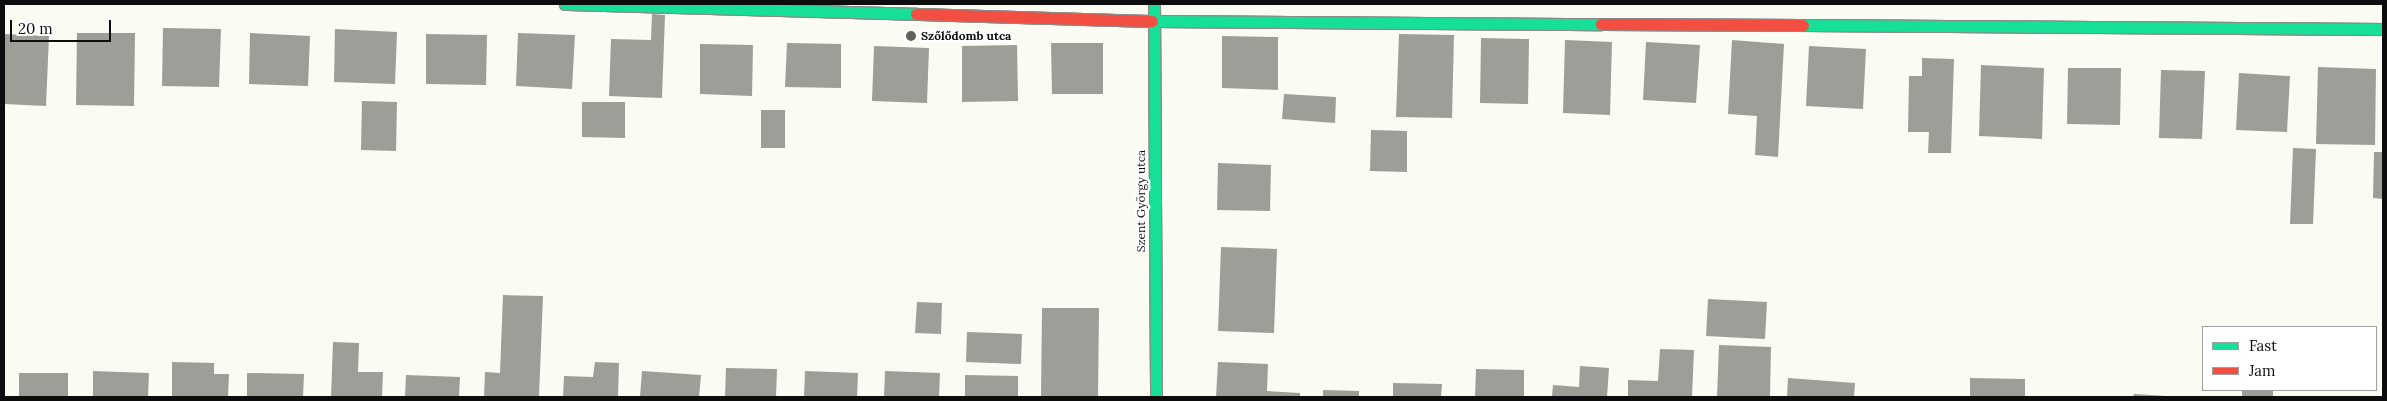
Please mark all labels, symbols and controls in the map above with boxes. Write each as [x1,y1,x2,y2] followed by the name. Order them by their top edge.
[12,10,114,42] scale bar
[18,19,53,38] text: 20 m
[921,29,1011,43] place label: Szőlődomb utca
[905,30,917,42] marker: Szőlődomb utca
[1134,150,1148,252] street label: Szent György utca
[2202,326,2377,391] legend
[2249,336,2277,355] text: Fast
[2249,361,2276,380] text: Jam

